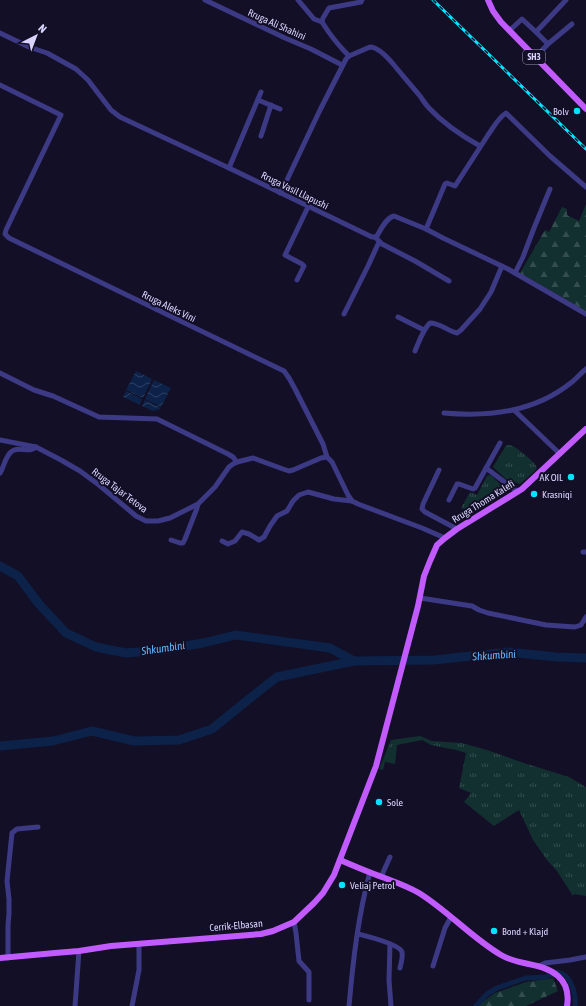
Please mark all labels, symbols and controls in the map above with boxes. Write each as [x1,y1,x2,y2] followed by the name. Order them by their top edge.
[246,7,307,42] street label: Rruga Ali Shahini
[16,16,56,56] north arrow
[36,22,49,35] text: N
[523,50,545,64] road number: SH3
[553,106,569,117] place label: Bolv
[572,106,582,116] marker: Bolv
[259,169,330,211] street label: Rruga Vasil Llapushi
[140,289,198,324] street label: Rruga Aleks Vini
[90,466,150,515] street label: Rruga Tajar Tetova
[540,472,563,483] place label: AK OIL
[566,472,576,482] marker: AK OIL
[450,478,516,525] street label: Rruga Thoma Kalefi
[529,489,539,499] marker: Krasniqi
[542,489,572,500] place label: Krasniqi
[140,639,186,657] water label: Shkumbini
[471,647,517,663] water label: Shkumbini
[374,797,384,807] marker: Sole
[387,797,403,808] place label: Sole
[337,880,347,890] marker: Veliaj Petrol
[350,880,395,891] place label: Veliaj Petrol
[209,918,263,933] street label: Cerrik-Elbasan
[489,926,499,936] marker: Bond + Klajd
[502,926,548,937] place label: Bond + Klajd

